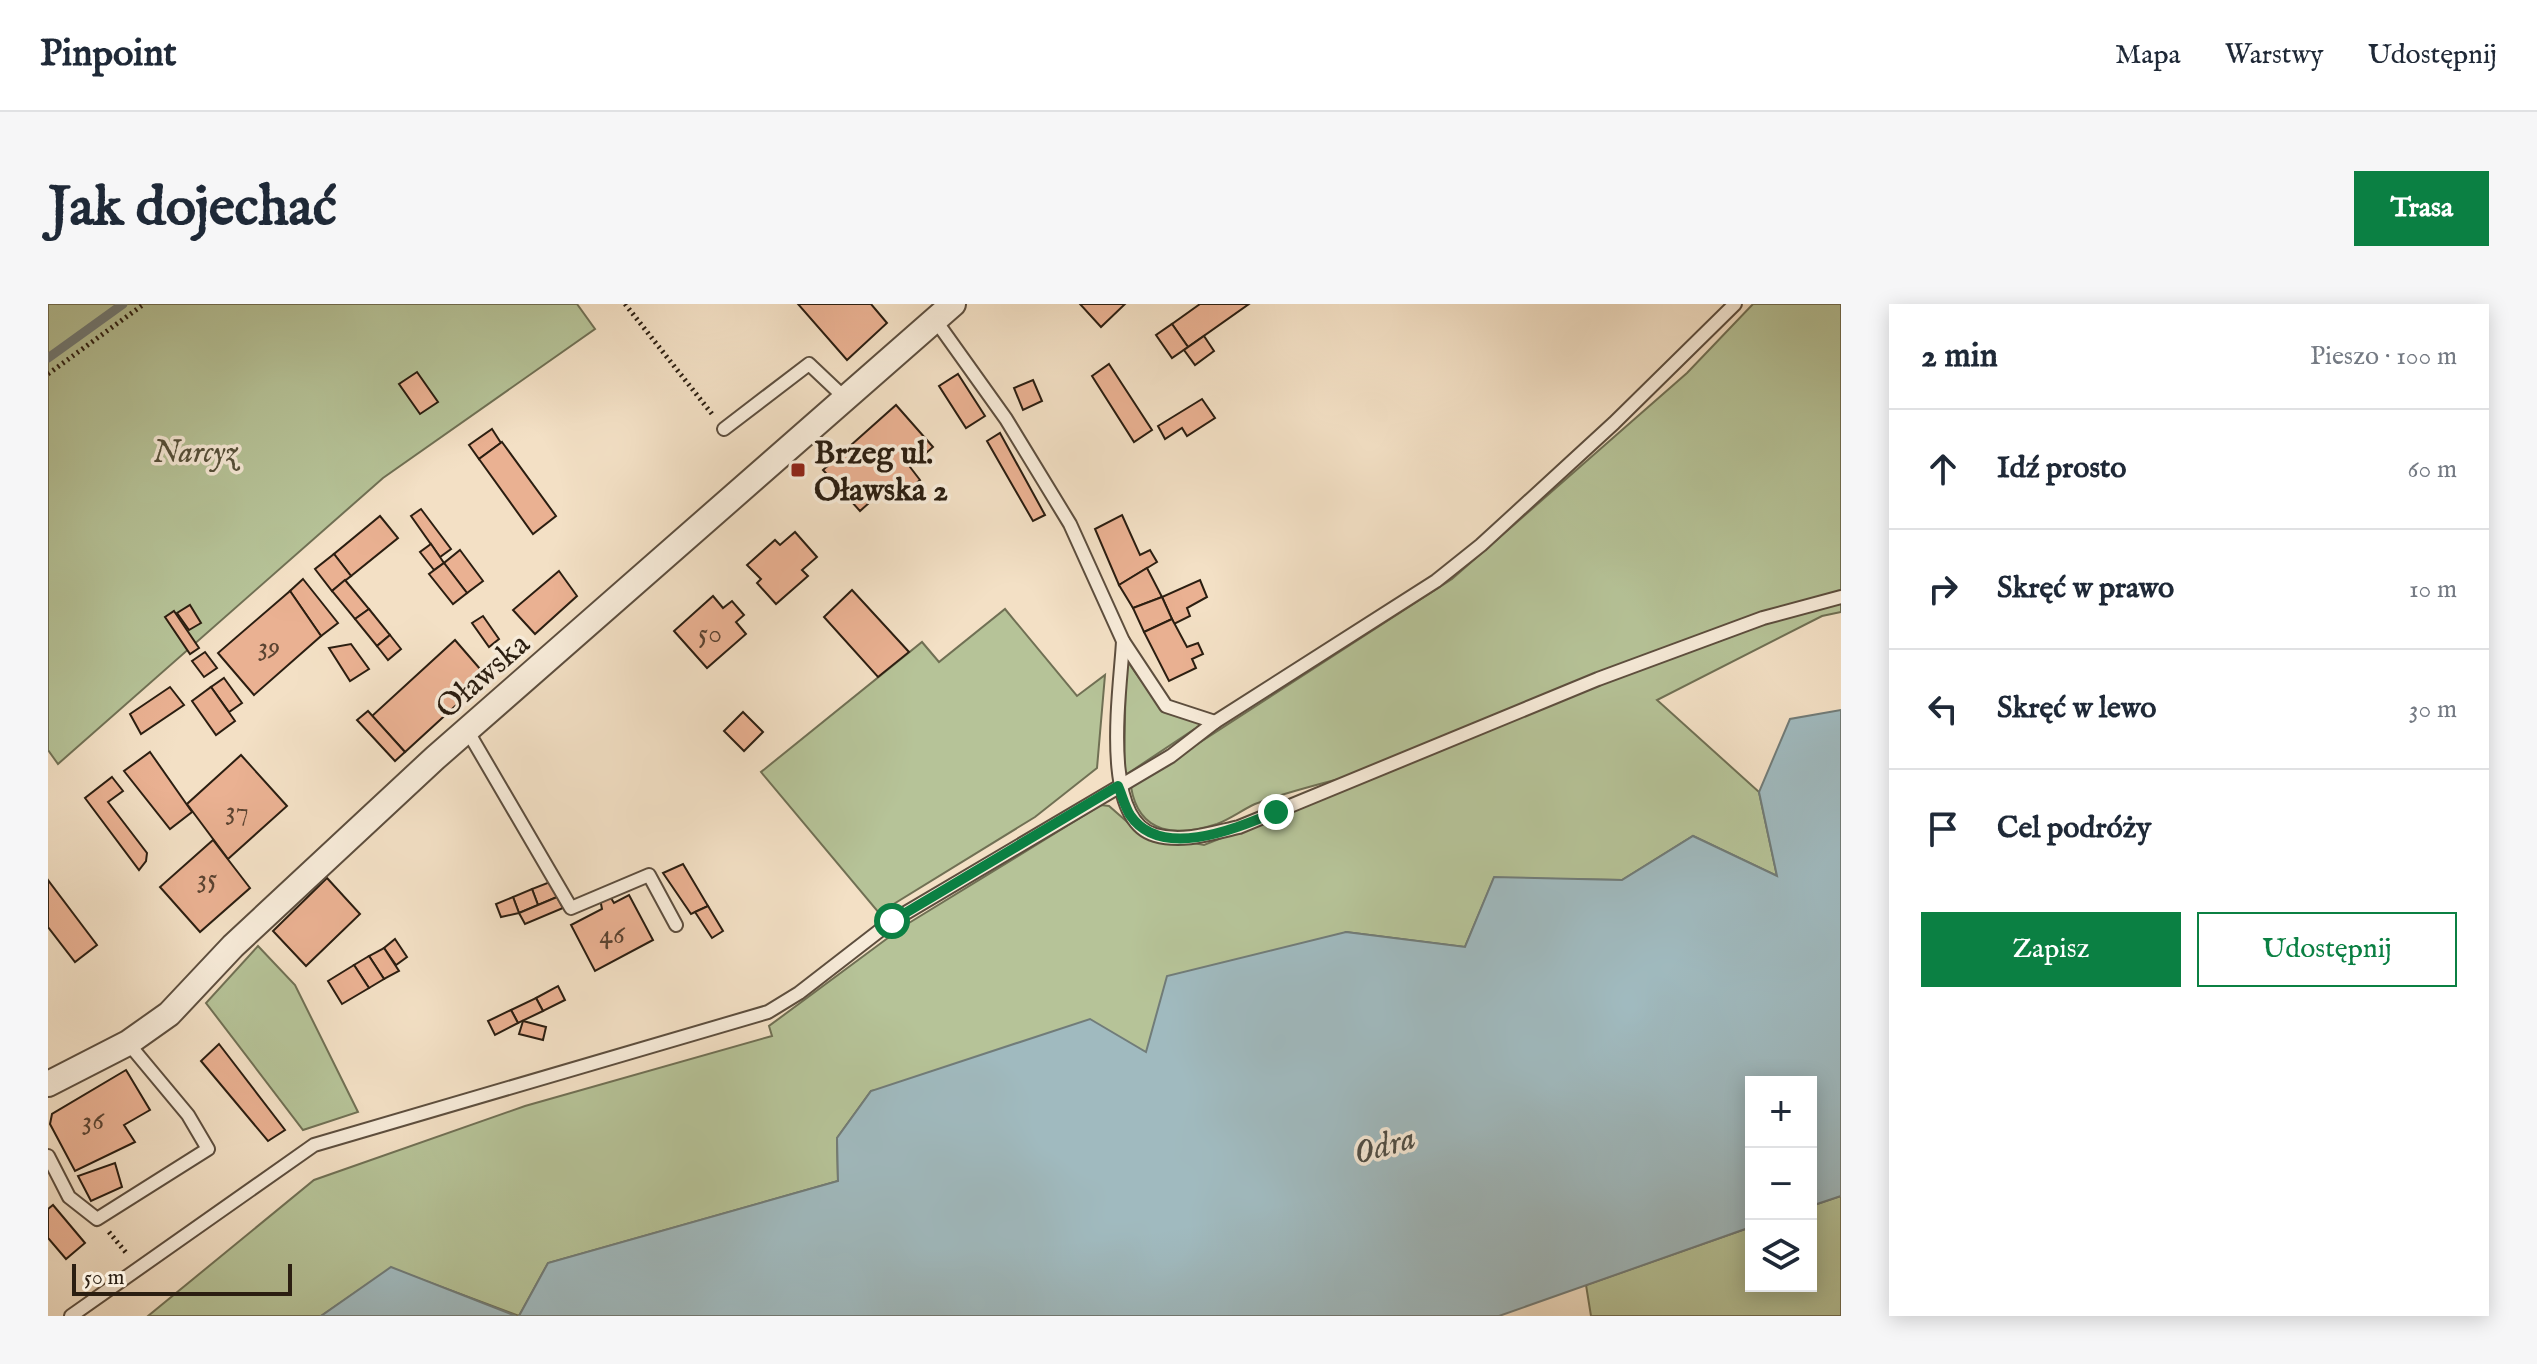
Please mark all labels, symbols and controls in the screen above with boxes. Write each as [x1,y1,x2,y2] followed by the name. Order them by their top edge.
[40,31,177,79] text: Pinpoint
[2115,38,2181,73] text: Mapa
[2225,38,2324,73] text: Warstwy
[2368,38,2497,73] text: Udostępnij
[2354,171,2489,246] button: Trasa
[48,173,337,244] text: Jak dojechać
[1921,335,1998,378] text: 2 min
[2310,340,2457,373] text: Pieszo · 100 m
[153,433,240,474] park label: Narcyz
[814,434,948,512] place label: Brzeg ul. Oławska 2
[1921,447,1965,491] icon: ahead
[1997,450,2126,488] text: Idź prosto
[2408,453,2457,486] text: 60 m
[789,461,807,479] marker: Brzeg ul. Oławska 2
[1921,567,1965,611] icon: right
[1997,570,2174,608] text: Skręć w prawo
[2409,573,2457,606] text: 10 m
[698,617,722,652] house number: 50
[428,625,539,729] street label: Oławska
[258,630,280,665] house number: 39
[1921,687,1965,731] icon: left
[1997,690,2156,728] text: Skręć w lewo
[2409,693,2457,726] text: 30 m
[225,794,249,829] house number: 37
[1258,794,1294,830] route end
[1921,807,1965,851] icon: arrive
[1997,810,2151,848] text: Cel podróży
[197,862,217,897] house number: 35
[874,903,910,939] route start
[1921,912,2181,987] button: Zapisz
[2197,912,2457,987] button: Udostępnij
[599,918,626,953] house number: 46
[1745,1076,1817,1292] map controls
[1745,1076,1817,1148] button: +
[82,1104,105,1139] house number: 36
[1349,1117,1421,1176] water label: Odra
[1745,1148,1817,1220] button: −
[1745,1220,1817,1292] button: layers
[72,1260,292,1296] scale bar
[84,1264,125,1292] text: 50 m

